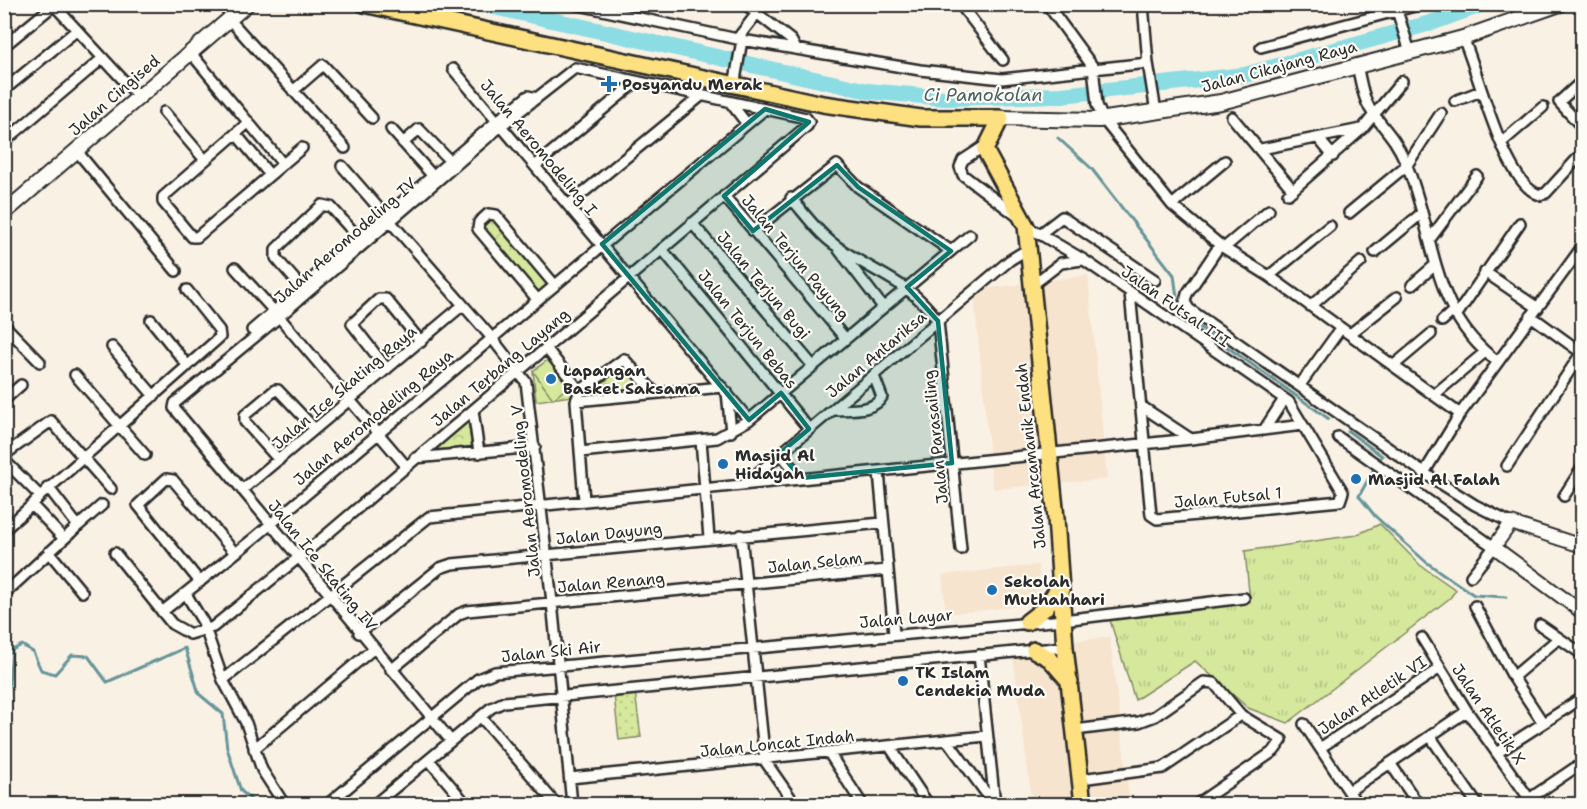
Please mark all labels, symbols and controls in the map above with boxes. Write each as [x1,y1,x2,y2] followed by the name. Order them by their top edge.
[1199,36,1359,97] street label: Jalan Cikajang Raya
[65,50,164,141] street label: Jalan Cingised
[622,74,763,95] place label: Posyandu Merak
[476,75,602,220] street label: Jalan Aeromodeling I
[600,75,618,93] marker: Posyandu Merak
[923,83,1043,107] water label: Ci Pamokolan
[270,173,421,308] street label: Jalan Aeromodeling IV
[737,190,854,325] street label: Jalan Terjun Payung
[712,227,815,344] street label: Jalan Terjun Bugi
[1117,261,1235,352] street label: Jalan Futsal III
[693,266,802,393] street label: Jalan Terjun Bebas
[427,303,574,431] street label: Jalan Terbang Layang
[822,306,931,403] street label: Jalan Antariksa
[268,321,421,454] street label: Jalan Ice Skating Raya
[289,344,457,490] street label: Jalan Aeromodeling Raya
[563,360,700,399] place label: Lapangan Basket Saksama
[1010,362,1051,550] street label: Jalan Arcamanik Endah
[918,369,953,505] street label: Jalan Parasailing
[544,372,558,386] marker: Lapangan Basket Saksama
[506,404,545,578] street label: Jalan Aeromodeling V
[735,445,815,484] place label: Masjid Al Hidayah
[716,457,730,471] marker: Masjid Al Hidayah
[1368,469,1500,490] place label: Masjid Al Falah
[1349,472,1363,486] marker: Masjid Al Falah
[1173,482,1283,513] street label: Jalan Futsal 1
[263,496,382,635] street label: Jalan Ice Skating IV
[555,517,664,550] street label: Jalan Dayung
[767,547,864,578] street label: Jalan Selam
[556,567,666,598] street label: Jalan Renang
[1004,571,1105,610] place label: Sekolah Muthahhari
[985,583,999,597] marker: Sekolah Muthahhari
[858,604,954,633] street label: Jalan Layar
[500,636,602,667] street label: Jalan Ski Air
[1314,651,1431,739] street label: Jalan Atletik VI
[1447,660,1530,769] street label: Jalan Atletik X
[915,662,1045,701] place label: TK Islam Cendekia Muda
[896,674,910,688] marker: TK Islam Cendekia Muda
[699,725,855,762] street label: Jalan Loncat Indah

